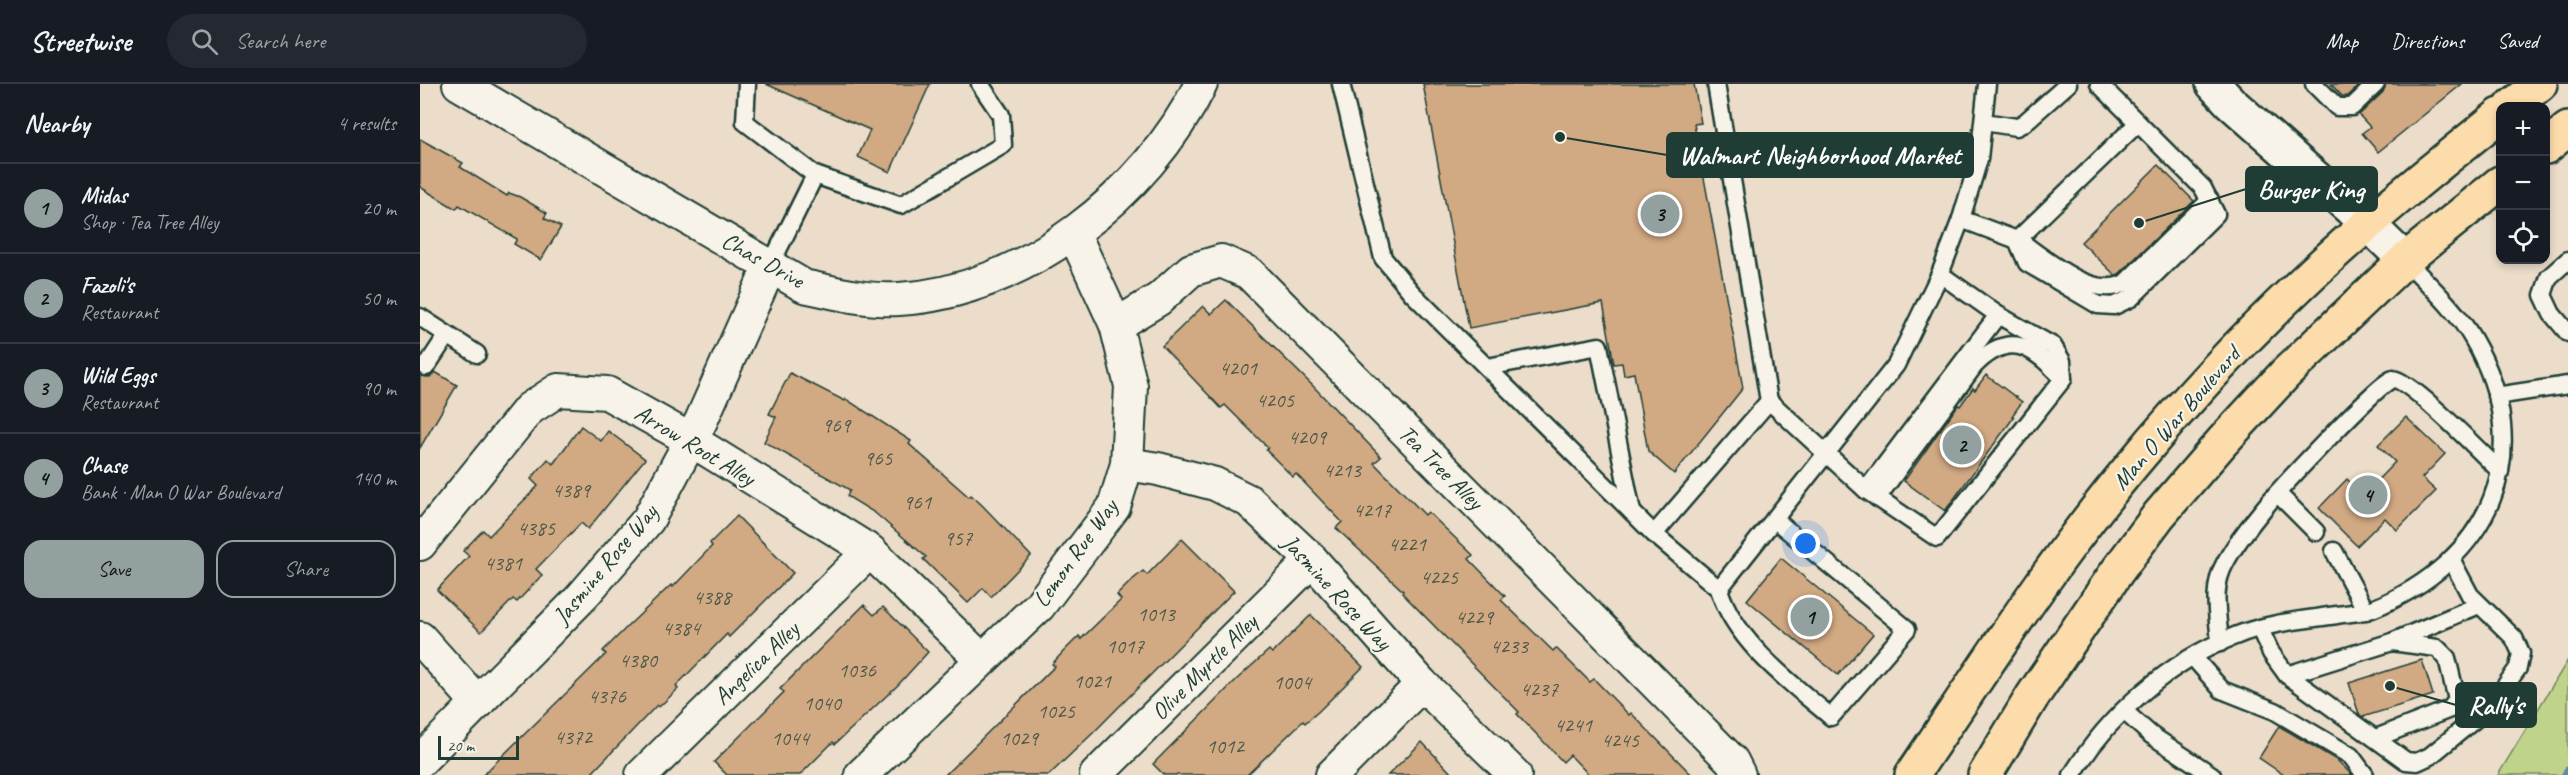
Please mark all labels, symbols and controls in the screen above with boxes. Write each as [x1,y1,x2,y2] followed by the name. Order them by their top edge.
[167,14,587,68] search box
[30,24,131,59] text: Streetwise
[188,25,221,58] icon: search
[236,27,325,55] text: Search here
[2326,28,2358,54] text: Map
[2391,28,2464,54] text: Directions
[2497,28,2538,54] text: Saved
[2496,102,2550,264] map controls
[2496,102,2550,156] button: +
[24,107,89,140] text: Nearby
[337,111,396,136] text: 4 results
[1667,133,1973,177] callout: Walmart Neighborhood Market
[1679,139,1963,172] text: Walmart Neighborhood Market
[2496,156,2550,210] button: −
[2246,167,2377,211] callout: Burger King
[2258,173,2367,206] text: Burger King
[81,182,127,210] text: Midas
[1640,192,1680,236] pin: 3
[39,196,48,221] text: 1
[362,196,396,221] text: 20 m
[81,210,218,235] text: Shop · Tea Tree Alley
[2496,210,2550,264] button: locate
[716,225,811,296] street label: Chas Drive
[81,272,134,300] text: Fazoli's
[39,286,48,311] text: 2
[362,286,396,311] text: 50 m
[81,300,158,325] text: Restaurant
[2105,337,2249,496] street label: Man O War Boulevard
[1219,355,1258,381] house number: 4201
[81,362,155,390] text: Wild Eggs
[39,376,48,401] text: 3
[362,376,396,401] text: 90 m
[1256,387,1295,413] house number: 4205
[81,390,158,415] text: Restaurant
[629,397,762,494] street label: Arrow Root Alley
[822,412,852,438] house number: 969
[1392,418,1491,517] street label: Tea Tree Alley
[1942,422,1982,468] pin: 2
[1288,424,1327,450] house number: 4209
[864,445,894,471] house number: 965
[81,452,127,480] text: Chase
[1323,457,1362,483] house number: 4213
[39,466,48,491] text: 4
[353,466,396,491] text: 140 m
[2348,472,2388,518] pin: 4
[552,477,591,503] house number: 4389
[81,480,281,505] text: Bank · Man O War Boulevard
[903,489,933,515] house number: 961
[1026,492,1125,613] street label: Lemon Rue Way
[545,496,665,631] street label: Jasmine Rose Way
[1353,497,1392,523] house number: 4217
[517,515,556,541] house number: 4385
[944,525,974,551] house number: 957
[1275,527,1400,658] street label: Jasmine Rose Way
[1791,529,1820,558] your location
[1388,531,1427,557] house number: 4221
[24,540,204,598] button: Save
[216,540,396,598] button: Share
[484,550,523,576] house number: 4381
[1420,564,1459,590] house number: 4225
[693,584,733,610] house number: 4388
[1790,594,1830,640] pin: 1
[1137,601,1176,627] house number: 1013
[1455,604,1494,630] house number: 4229
[1144,606,1265,727] street label: Olive Myrtle Alley
[707,614,806,711] street label: Angelica Alley
[662,615,702,641] house number: 4384
[1106,633,1145,659] house number: 1017
[1490,633,1529,659] house number: 4233
[619,647,658,673] house number: 4380
[838,657,876,683] house number: 1036
[1073,668,1112,694] house number: 1021
[1273,669,1313,695] house number: 1004
[1520,676,1559,702] house number: 4237
[588,683,626,709] house number: 4376
[2456,683,2536,727] callout: Rally's
[2468,689,2527,722] text: Rally's
[803,690,842,716] house number: 1040
[1037,698,1076,724] house number: 1025
[1554,712,1593,738] house number: 4241
[554,724,593,750] house number: 4372
[771,725,811,751] house number: 1044
[1000,725,1039,751] house number: 1029
[1601,727,1640,753] house number: 4245
[438,733,519,760] scale bar
[1206,733,1245,759] house number: 1012
[447,736,474,756] text: 20 m

